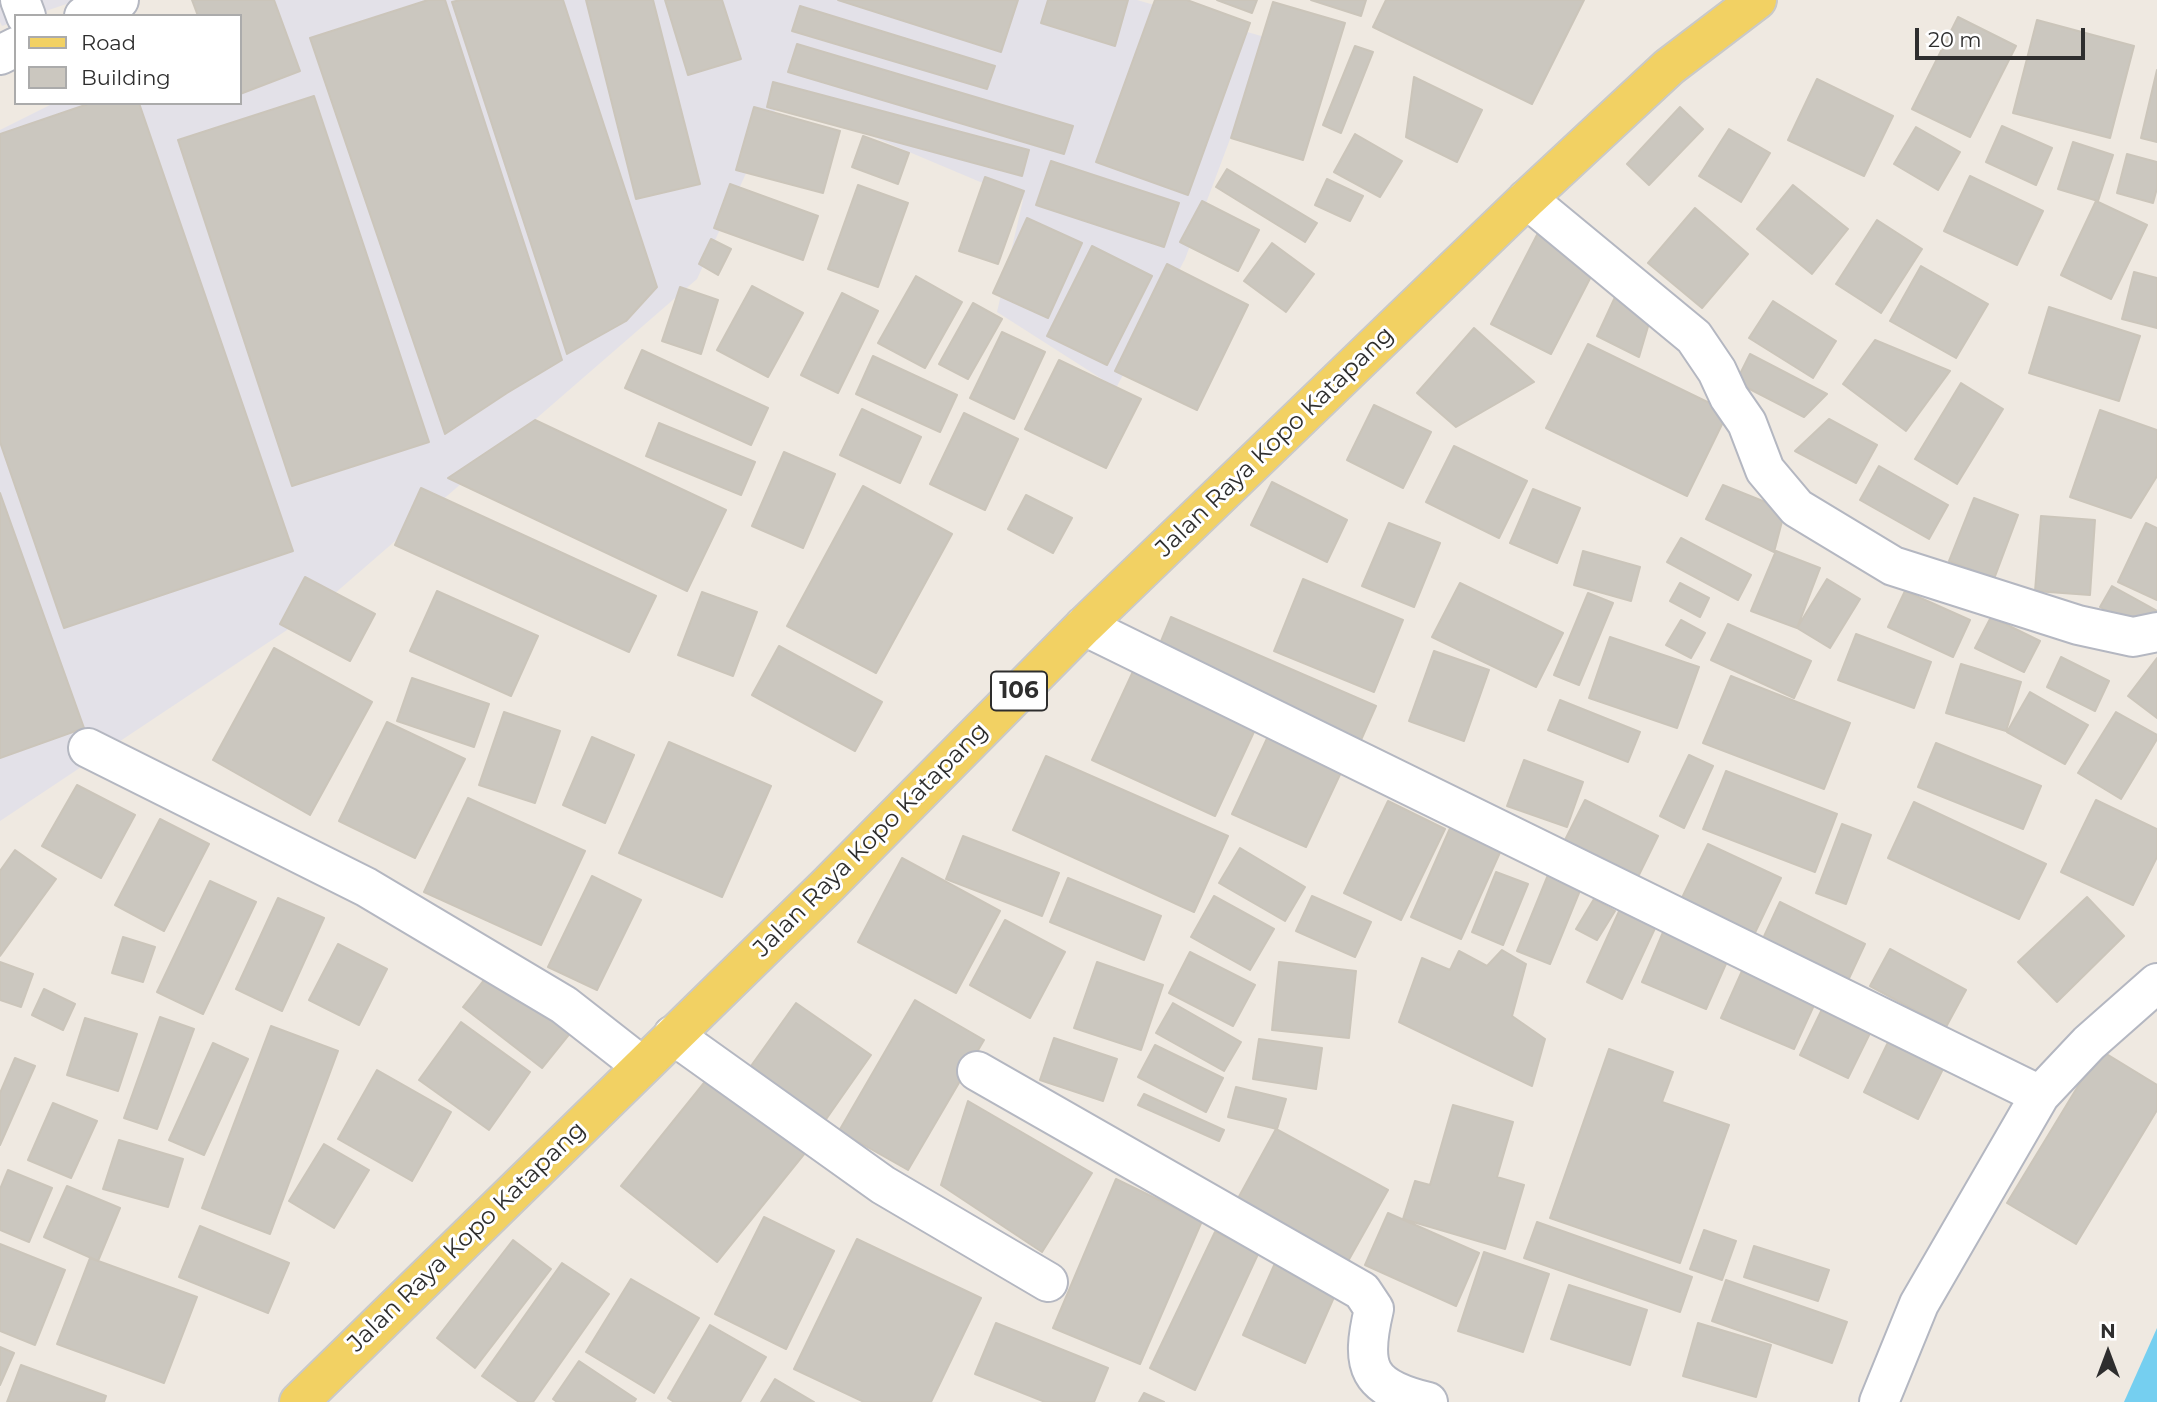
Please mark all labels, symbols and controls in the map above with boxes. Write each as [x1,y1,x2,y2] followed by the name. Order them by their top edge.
[14,14,242,105] legend
[1919,14,2089,58] scale bar
[1928,27,1982,52] text: 20 m
[81,30,136,55] text: Road
[81,65,171,90] text: Building
[1150,321,1400,563] street label: Jalan Raya Kopo Katapang
[991,671,1047,710] road number: 106
[748,717,994,963] street label: Jalan Raya Kopo Katapang
[342,1116,592,1358] street label: Jalan Raya Kopo Katapang
[2073,1318,2143,1388] north arrow
[2100,1320,2116,1343] text: N

